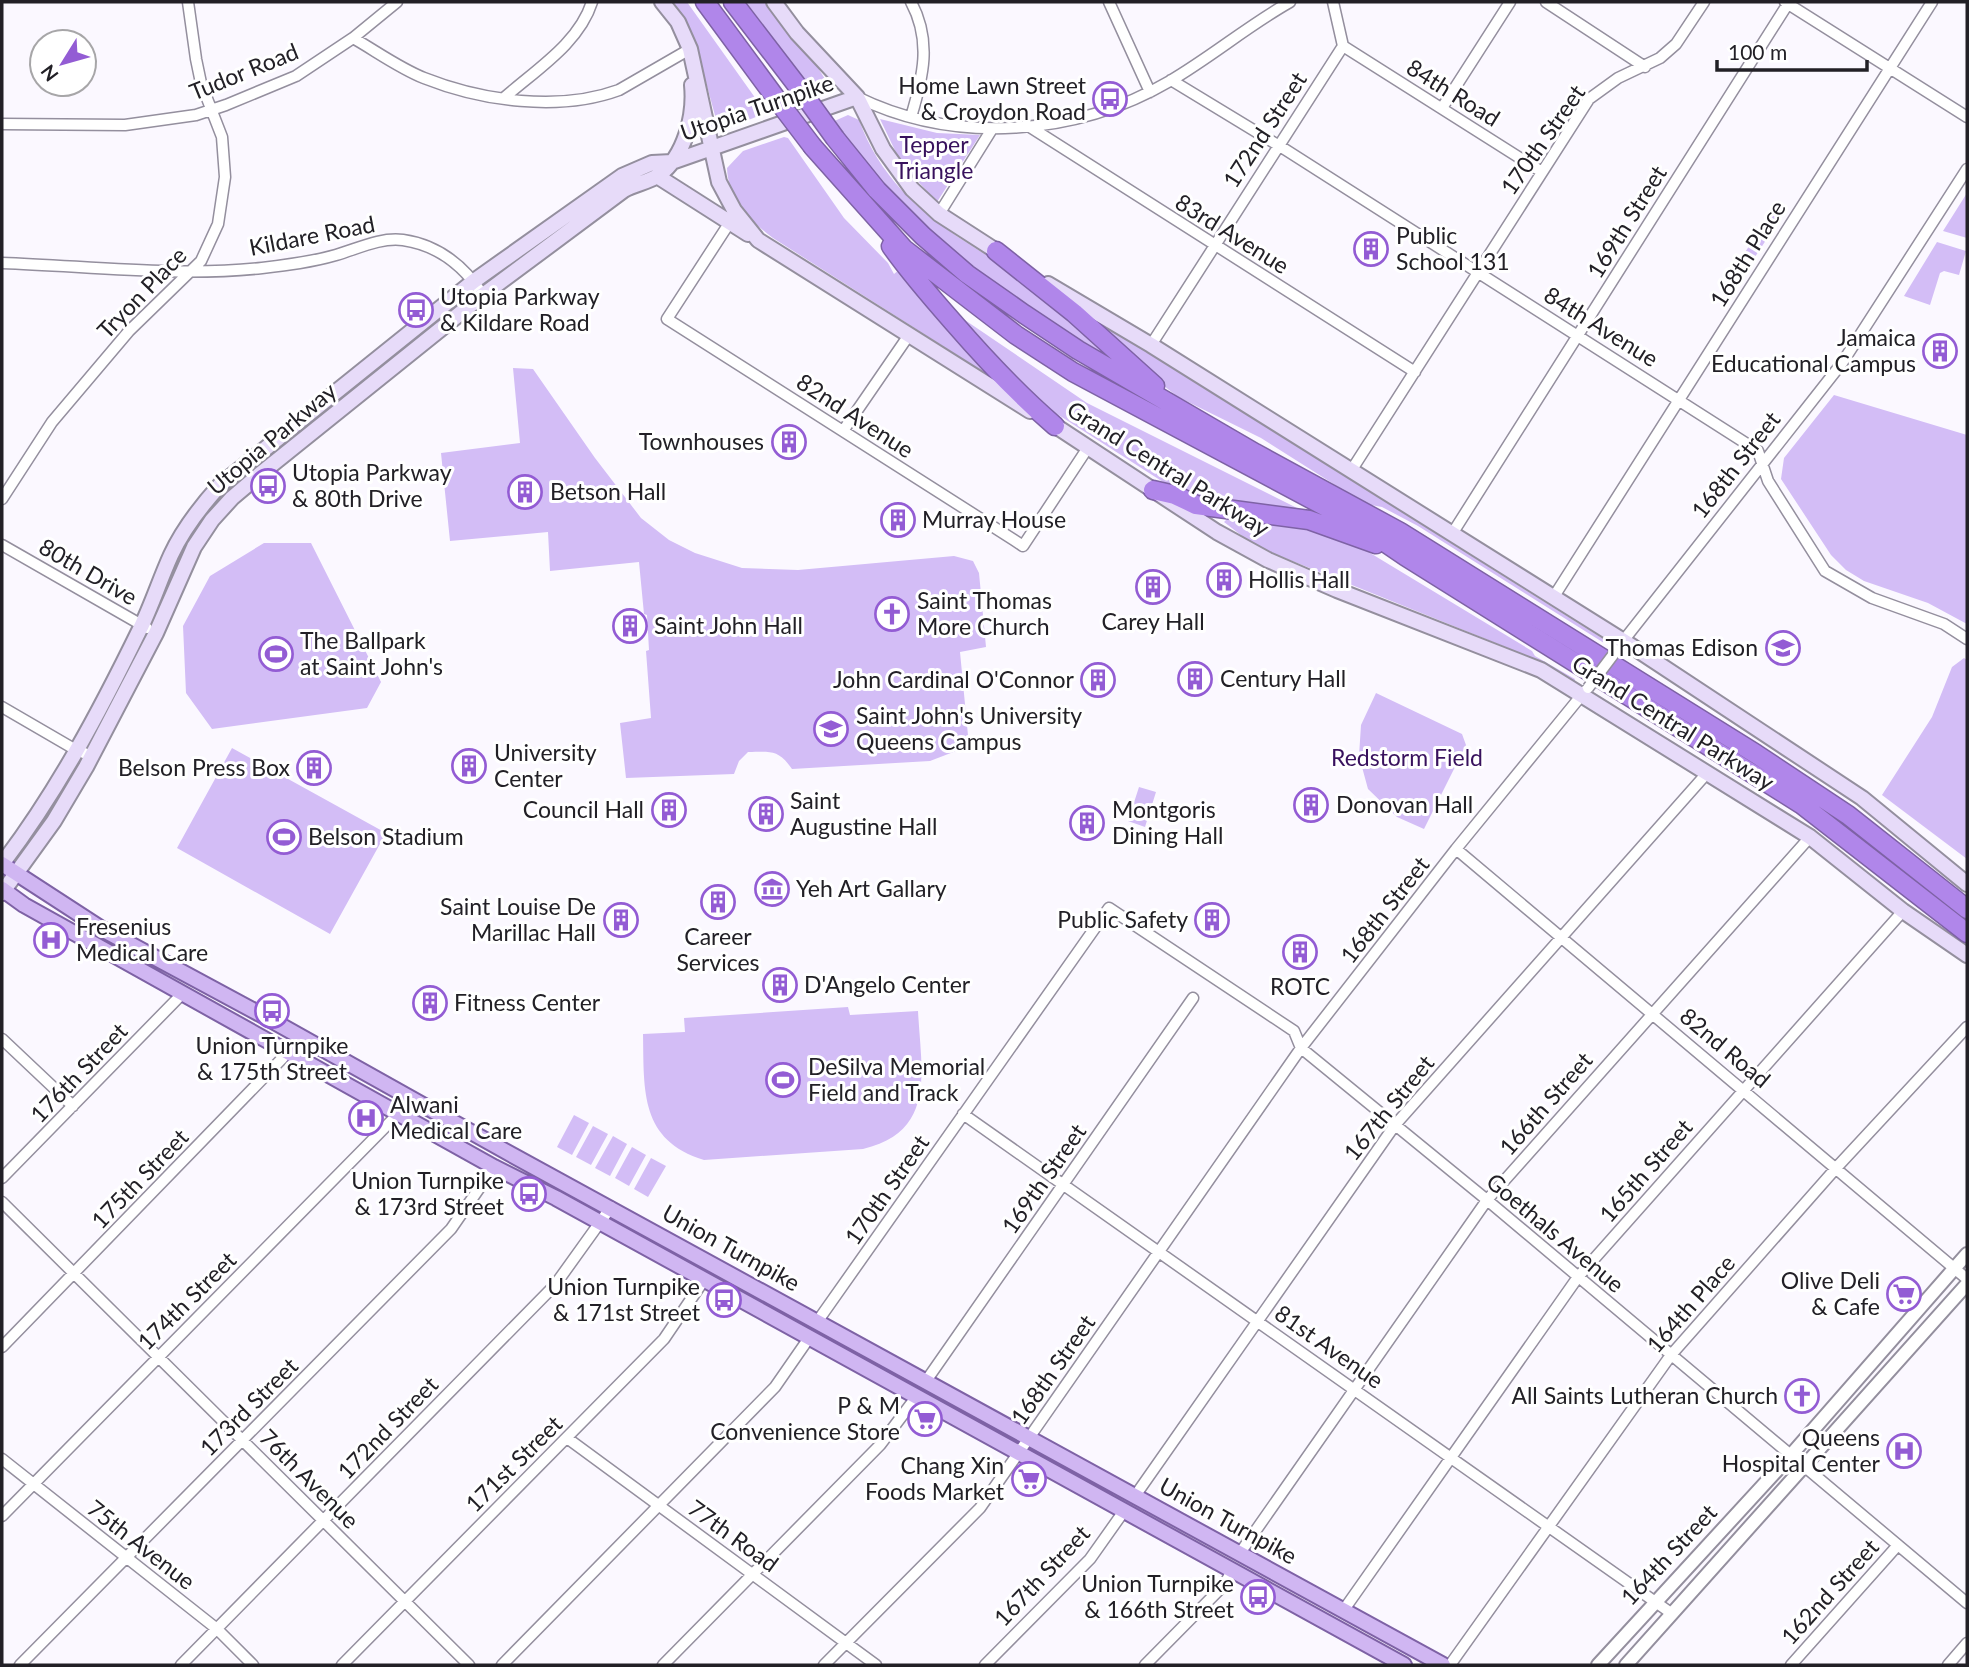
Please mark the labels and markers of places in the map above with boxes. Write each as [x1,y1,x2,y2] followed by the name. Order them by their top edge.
[898,71,1087,125] place label: Home Lawn Street & Croydon Road
[1091,80,1129,118] bus stop icon: Home Lawn Street & Croydon Road
[1396,221,1510,275] place label: Public School 131
[1352,230,1390,268] building icon: Public School 131
[440,282,600,336] place label: Utopia Parkway & Kildare Road
[397,291,435,329] bus stop icon: Utopia Parkway & Kildare Road
[1711,323,1916,377] place label: Jamaica Educational Campus
[1921,332,1959,370] building icon: Jamaica Educational Campus
[770,423,808,461] building icon: Townhouses
[639,427,764,455] place label: Townhouses
[292,458,452,512] place label: Utopia Parkway & 80th Drive
[249,467,287,505] bus stop icon: Utopia Parkway & 80th Drive
[506,473,544,511] building icon: Betson Hall
[550,477,666,505] place label: Betson Hall
[879,501,917,539] building icon: Murray House
[922,505,1066,533] place label: Murray House
[1205,561,1243,599] building icon: Hollis Hall
[1248,565,1350,593] place label: Hollis Hall
[1134,568,1172,606] building icon: Carey Hall
[917,586,1052,640] place label: Saint Thomas More Church
[873,595,911,633] church icon: Saint Thomas More Church
[611,607,649,645] building icon: Saint John Hall
[1101,607,1205,635] place label: Carey Hall
[654,611,803,639] place label: Saint John Hall
[300,626,443,680] place label: The Ballpark at Saint John's
[1764,629,1802,667] school or university icon: Thomas Edison
[1606,633,1758,661] place label: Thomas Edison
[257,635,295,673] sports icon: The Ballpark at Saint John's
[1176,660,1214,698] building icon: Century Hall
[1079,661,1117,699] building icon: John Cardinal O'Connor
[1220,664,1346,692] place label: Century Hall
[833,665,1075,693] place label: John Cardinal O'Connor
[856,701,1082,755] place label: Saint John's University Queens Campus
[812,710,850,748] school or university icon: Saint John's University Queens Campus
[494,738,597,792] place label: University Center
[450,747,488,785] building icon: University Center
[295,749,333,787] building icon: Belson Press Box
[118,753,291,781] place label: Belson Press Box
[790,786,937,840] place label: Saint Augustine Hall
[1292,786,1330,824] building icon: Donovan Hall
[1336,790,1473,818] place label: Donovan Hall
[650,791,688,829] building icon: Council Hall
[523,795,644,823] place label: Council Hall
[747,795,785,833] building icon: Saint Augustine Hall
[1112,795,1223,849] place label: Montgoris Dining Hall
[1068,804,1106,842] building icon: Montgoris Dining Hall
[265,818,303,856] sports icon: Belson Stadium
[308,822,464,850] place label: Belson Stadium
[753,870,791,908] museum icon: Yeh Art Gallary
[796,874,947,902] place label: Yeh Art Gallary
[699,883,737,921] building icon: Career Services
[440,892,596,946] place label: Saint Louise De Marillac Hall
[602,901,640,939] building icon: Saint Louise De Marillac Hall
[1193,901,1231,939] building icon: Public Safety
[1057,905,1188,933] place label: Public Safety
[76,912,208,966] place label: Fresenius Medical Care
[32,921,70,959] hospital icon: Fresenius Medical Care
[676,922,760,976] place label: Career Services
[1281,933,1319,971] building icon: ROTC
[761,966,799,1004] building icon: D'Angelo Center
[804,970,971,998] place label: D'Angelo Center
[1270,972,1330,1000] place label: ROTC
[411,984,449,1022] building icon: Fitness Center
[454,988,601,1016] place label: Fitness Center
[253,992,291,1030] bus stop icon: Union Turnpike & 175th Street
[196,1031,348,1085] place label: Union Turnpike & 175th Street
[808,1052,985,1106] place label: DeSilva Memorial Field and Track
[764,1061,802,1099] sports icon: DeSilva Memorial Field and Track
[390,1090,522,1144] place label: Alwani Medical Care
[347,1099,385,1137] hospital icon: Alwani Medical Care
[351,1166,505,1220] place label: Union Turnpike & 173rd Street
[510,1175,548,1213] bus stop icon: Union Turnpike & 173rd Street
[1781,1266,1880,1320] place label: Olive Deli & Cafe
[547,1272,701,1326] place label: Union Turnpike & 171st Street
[1885,1275,1923,1313] supermarket icon: Olive Deli & Cafe
[705,1281,743,1319] bus stop icon: Union Turnpike & 171st Street
[1783,1377,1821,1415] church icon: All Saints Lutheran Church
[1511,1381,1778,1409] place label: All Saints Lutheran Church
[710,1391,900,1445] place label: P & M Convenience Store
[906,1400,944,1438] supermarket icon: P & M Convenience Store
[1722,1423,1881,1477] place label: Queens Hospital Center
[1885,1432,1923,1470] hospital icon: Queens Hospital Center
[865,1451,1005,1505] place label: Chang Xin Foods Market
[1010,1460,1048,1498] supermarket icon: Chang Xin Foods Market
[1081,1569,1235,1623] place label: Union Turnpike & 166th Street
[1239,1578,1277,1616] bus stop icon: Union Turnpike & 166th Street

